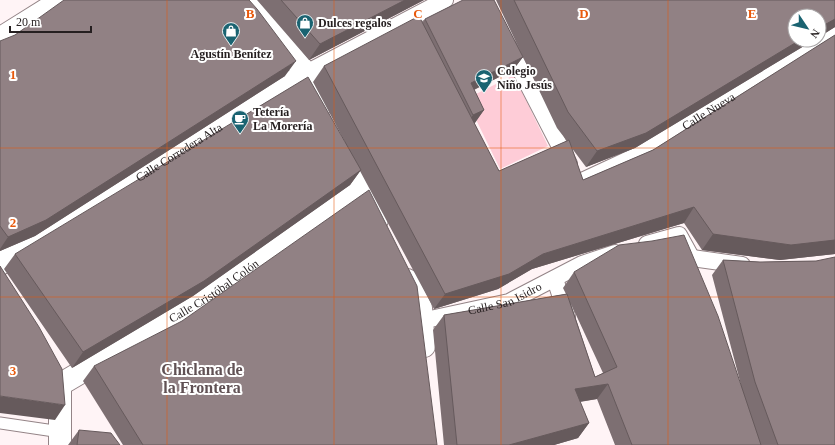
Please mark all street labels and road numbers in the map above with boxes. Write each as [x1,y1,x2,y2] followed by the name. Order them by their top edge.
[680,89,738,133] street label: Calle Nueva
[133,120,225,185] street label: Calle Corredera Alta
[166,256,261,326] street label: Calle Cristóbal Colón
[467,279,544,318] street label: Calle San Isidro

